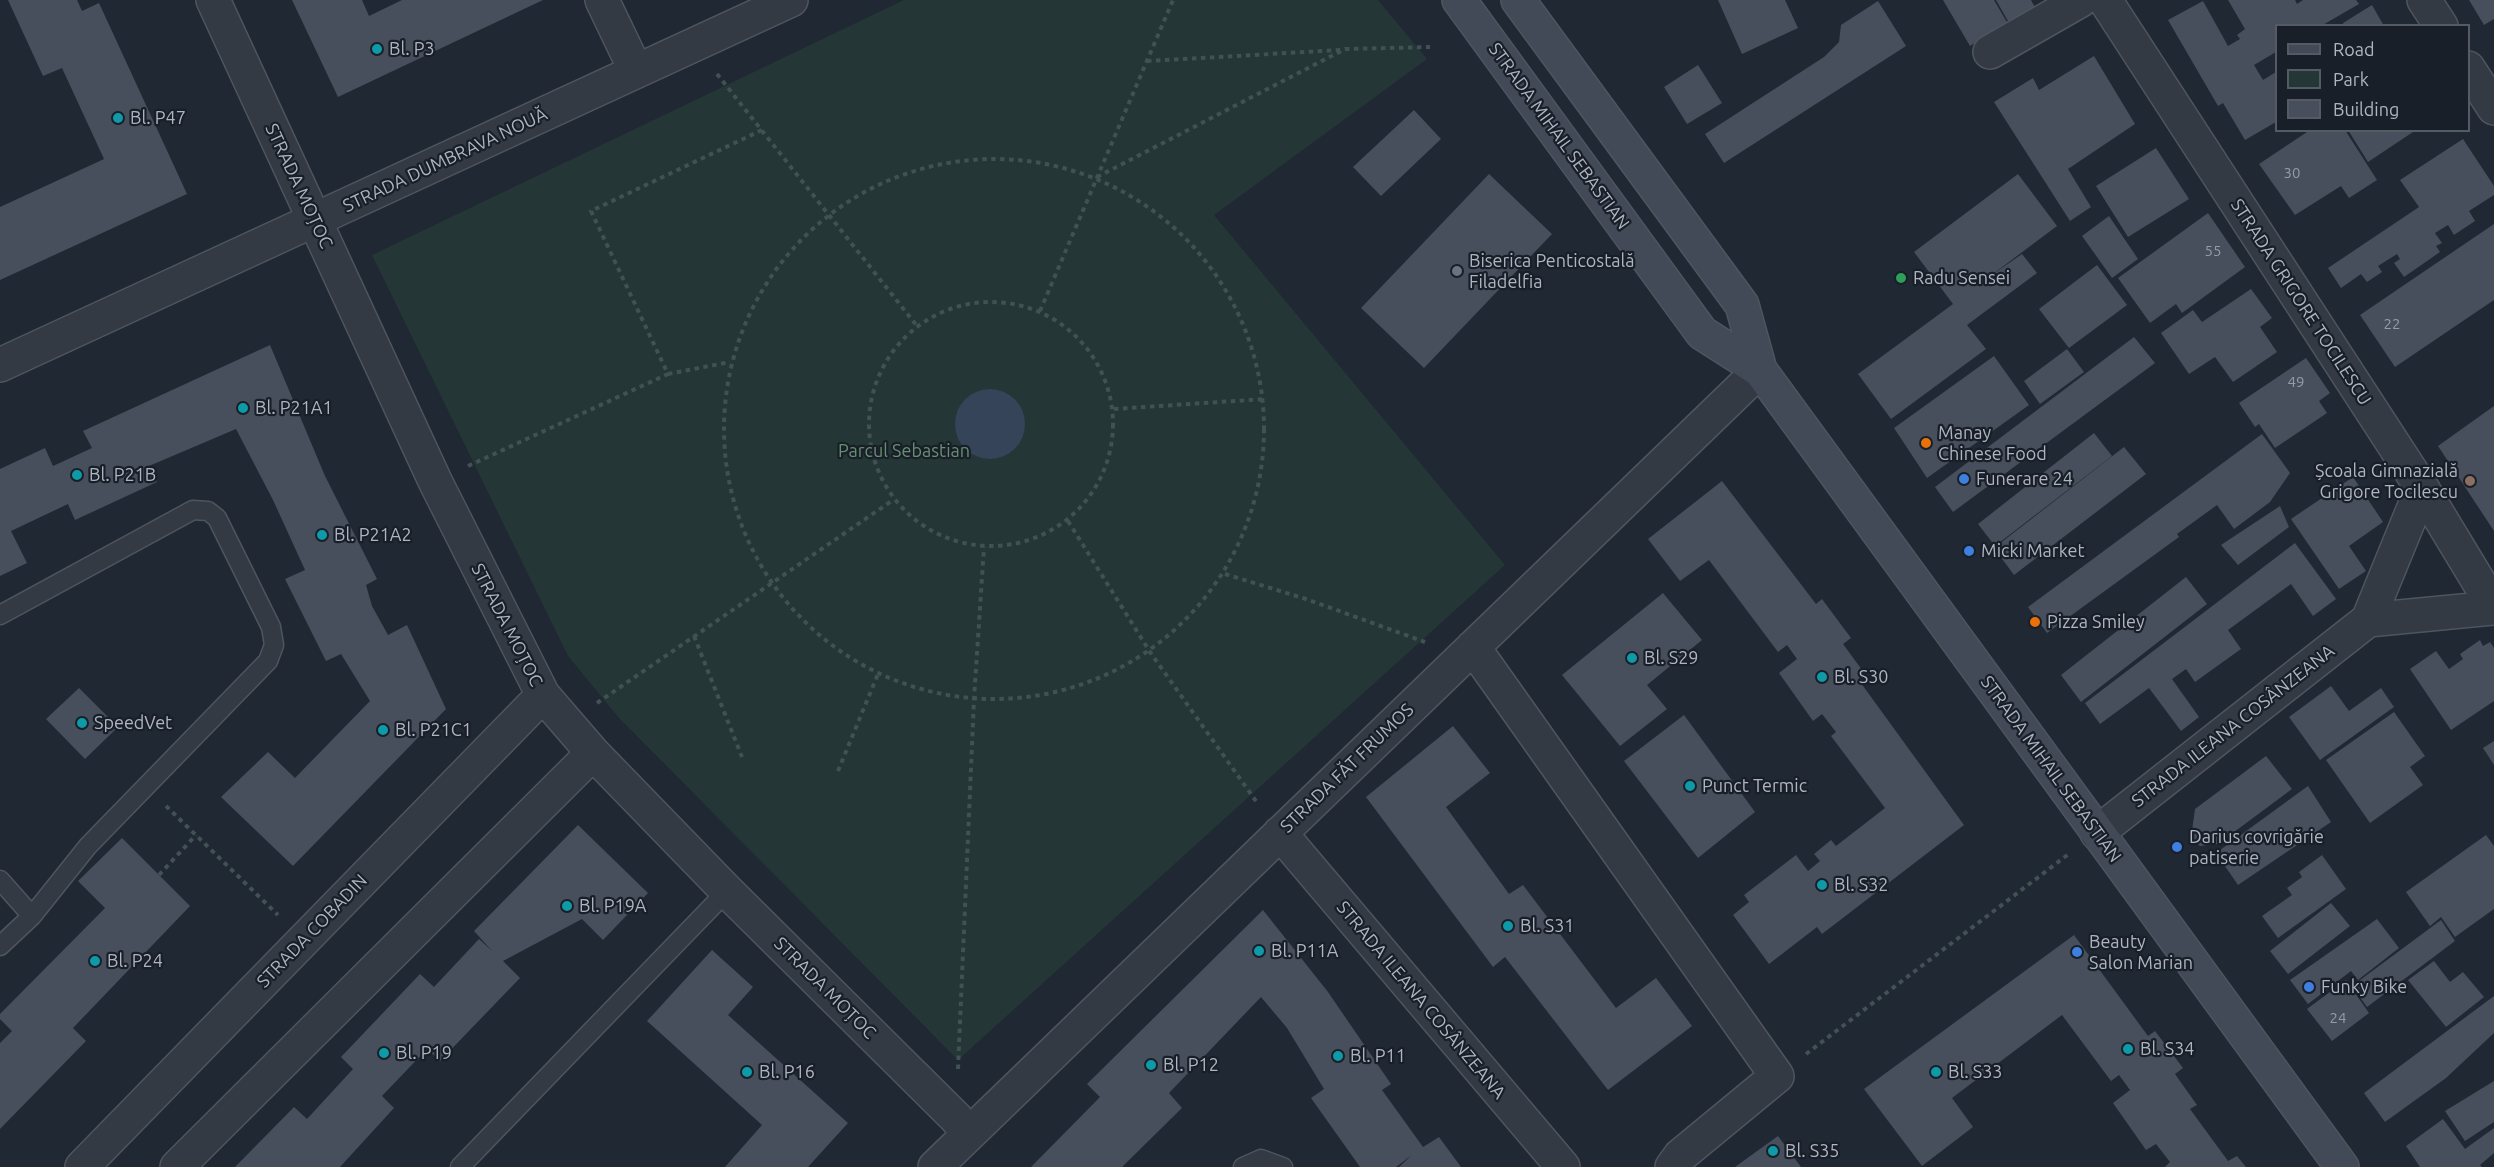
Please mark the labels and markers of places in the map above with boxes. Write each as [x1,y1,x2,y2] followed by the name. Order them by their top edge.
[389,38,435,60] place label: Bl. P3
[370,42,384,56] marker: Bl. P3
[130,107,186,129] place label: Bl. P47
[111,111,125,125] marker: Bl. P47
[1469,250,1634,292] place label: Biserica Penticostală Filadelfia
[1450,264,1464,278] marker: Biserica Penticostală Filadelfia
[1913,267,2010,289] place label: Radu Sensei
[1894,271,1908,285] marker: Radu Sensei
[255,397,333,419] place label: Bl. P21A1
[236,401,250,415] marker: Bl. P21A1
[1938,422,2047,464] place label: Manay Chinese Food
[1919,436,1933,450] marker: Manay Chinese Food
[2315,460,2458,502] place label: Școala Gimnazială Grigore Tocilescu
[89,464,156,486] place label: Bl. P21B
[70,468,84,482] marker: Bl. P21B
[1976,468,2073,490] place label: Funerare 24
[1957,472,1971,486] marker: Funerare 24
[2463,474,2477,488] marker: Școala Gimnazială Grigore Tocilescu
[334,524,412,546] place label: Bl. P21A2
[315,528,329,542] marker: Bl. P21A2
[1981,540,2084,562] place label: Micki Market
[1962,544,1976,558] marker: Micki Market
[2047,611,2145,633] place label: Pizza Smiley
[2028,615,2042,629] marker: Pizza Smiley
[1644,647,1698,669] place label: Bl. S29
[1625,651,1639,665] marker: Bl. S29
[1834,666,1888,688] place label: Bl. S30
[1815,670,1829,684] marker: Bl. S30
[94,712,172,734] place label: SpeedVet
[75,716,89,730] marker: SpeedVet
[395,719,472,741] place label: Bl. P21C1
[376,723,390,737] marker: Bl. P21C1
[1702,775,1807,797] place label: Punct Termic
[1683,779,1697,793] marker: Punct Termic
[2189,826,2324,868] place label: Darius covrigărie patiserie
[2170,840,2184,854] marker: Darius covrigărie patiserie
[1834,874,1888,896] place label: Bl. S32
[1815,878,1829,892] marker: Bl. S32
[579,895,647,917] place label: Bl. P19A
[560,899,574,913] marker: Bl. P19A
[1520,915,1574,937] place label: Bl. S31
[1501,919,1515,933] marker: Bl. S31
[2089,931,2193,974] place label: Beauty Salon Marian
[1271,940,1339,962] place label: Bl. P11A
[1252,944,1266,958] marker: Bl. P11A
[2070,945,2084,959] marker: Beauty Salon Marian
[107,950,163,972] place label: Bl. P24
[88,954,102,968] marker: Bl. P24
[2321,976,2407,998] place label: Funky Bike
[2302,980,2316,994] marker: Funky Bike
[2140,1038,2194,1060] place label: Bl. S34
[396,1042,452,1064] place label: Bl. P19
[2121,1042,2135,1056] marker: Bl. S34
[1350,1045,1406,1067] place label: Bl. P11
[377,1046,391,1060] marker: Bl. P19
[1331,1049,1345,1063] marker: Bl. P11
[1163,1054,1219,1076] place label: Bl. P12
[1144,1058,1158,1072] marker: Bl. P12
[759,1061,815,1083] place label: Bl. P16
[1948,1061,2002,1083] place label: Bl. S33
[740,1065,754,1079] marker: Bl. P16
[1929,1065,1943,1079] marker: Bl. S33
[1785,1140,1839,1162] place label: Bl. S35
[1766,1144,1780,1158] marker: Bl. S35

